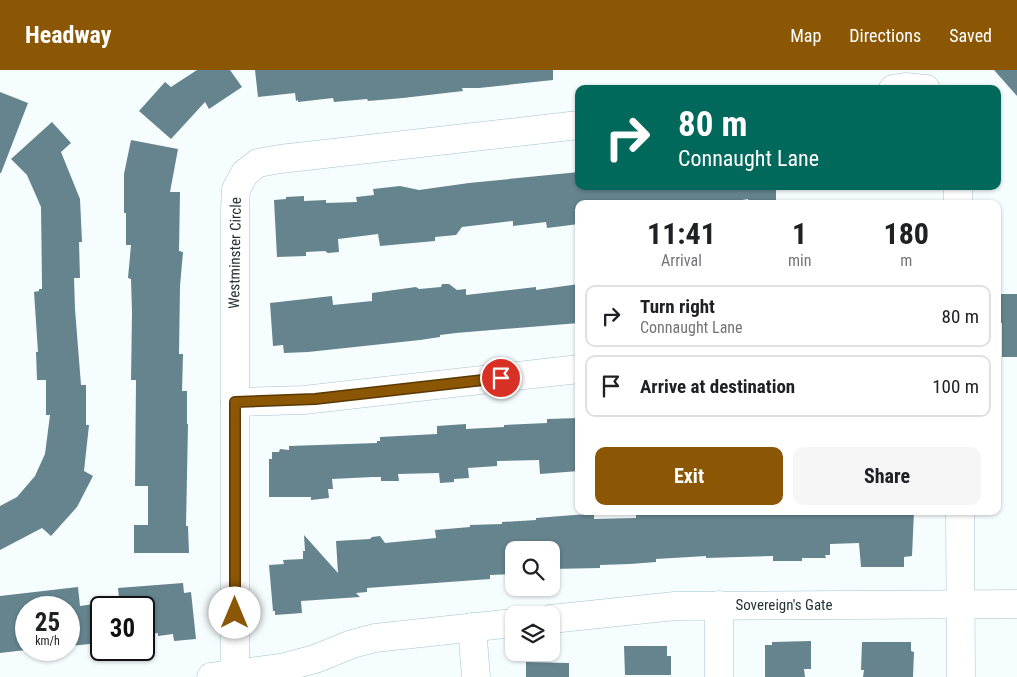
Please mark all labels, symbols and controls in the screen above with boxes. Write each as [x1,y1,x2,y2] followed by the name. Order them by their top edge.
[25,21,111,49] text: Headway
[790,25,821,46] text: Map
[849,25,921,46] text: Directions
[949,25,992,46] text: Saved
[678,104,747,145] text: 80 m
[595,105,660,170] icon: right
[678,146,819,171] text: Connaught Lane
[225,197,245,309] street label: Westminster Circle
[647,216,716,251] text: 11:41
[792,216,807,251] text: 1
[883,216,929,251] text: 180
[661,251,702,270] text: Arrival
[788,251,811,270] text: min
[900,251,912,270] text: m
[640,295,715,318] text: Turn right
[597,302,625,330] icon: right
[942,305,979,328] text: 80 m
[640,318,743,337] text: Connaught Lane
[480,357,522,399] pin
[487,364,515,392] icon: arrive
[597,372,625,400] icon: arrive
[640,375,795,398] text: Arrive at destination
[932,375,979,398] text: 100 m
[595,447,783,505] button: Exit
[793,447,981,505] button: Share
[505,541,560,661] map controls
[505,541,560,596] button: search
[208,586,260,638] position arrow
[90,596,155,661] speed limit sign: 30
[735,596,833,614] street label: Sovereign's Gate
[505,606,560,661] button: layers
[35,608,60,637] text: 25
[35,634,60,648] text: km/h

